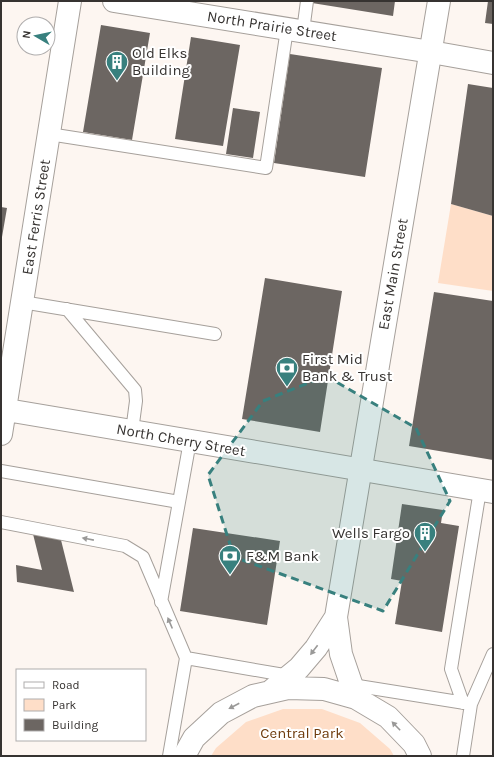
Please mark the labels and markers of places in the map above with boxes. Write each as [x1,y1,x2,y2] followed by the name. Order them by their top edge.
[132,44,190,79] place label: Old Elks Building
[104,49,130,82] building icon: Old Elks Building
[302,350,393,385] place label: First Mid Bank & Trust
[274,355,300,388] bank icon: First Mid Bank & Trust
[412,520,438,553] building icon: Wells Fargo
[332,524,410,542] place label: Wells Fargo
[217,543,243,576] bank icon: F&M Bank
[246,547,319,565] place label: F&M Bank

